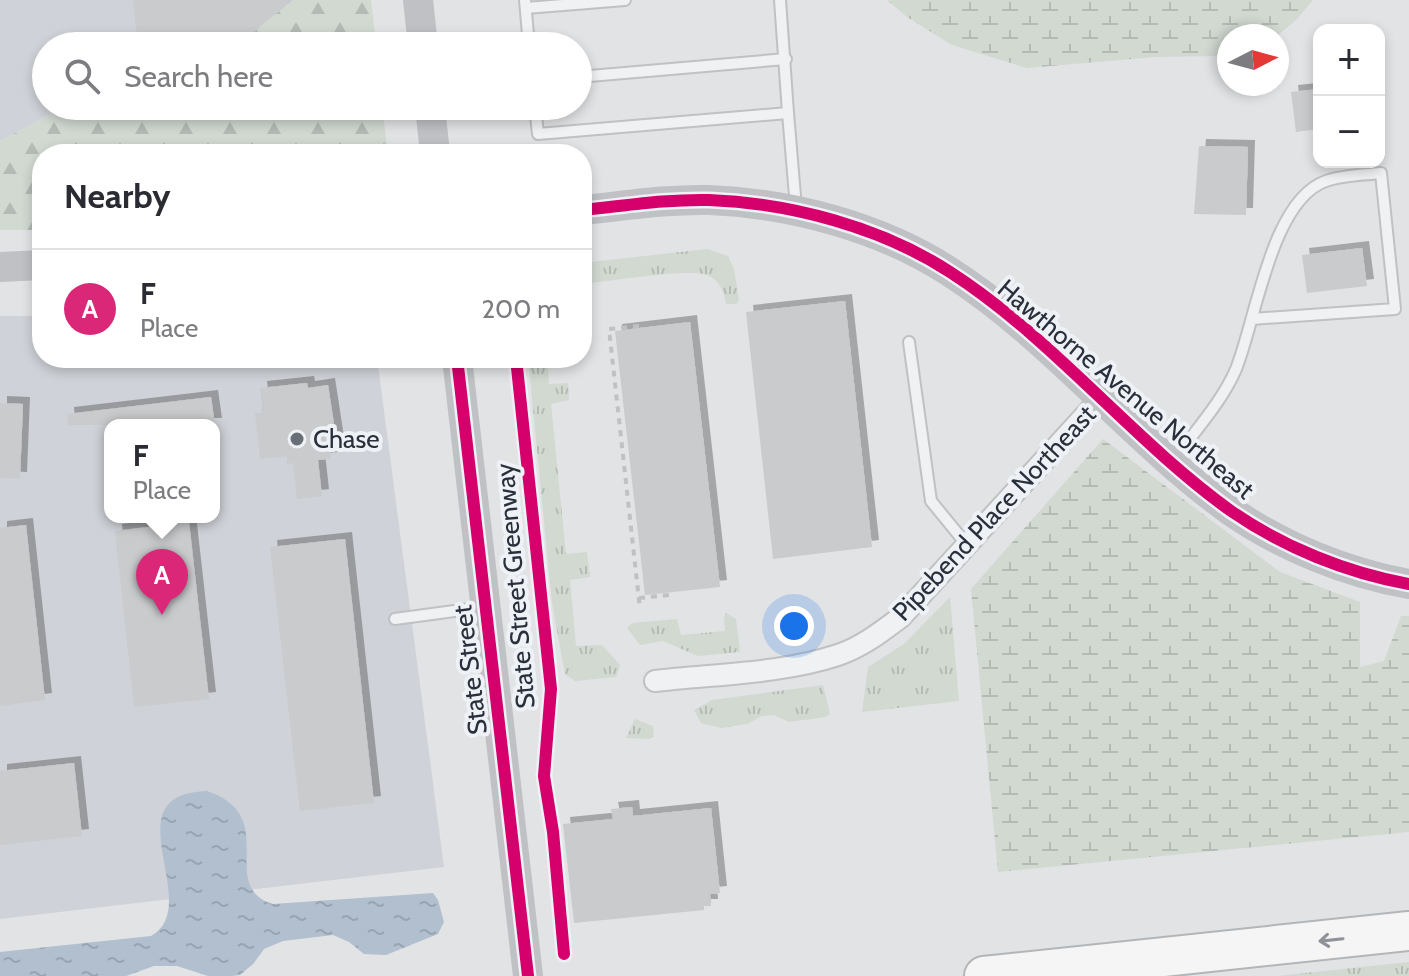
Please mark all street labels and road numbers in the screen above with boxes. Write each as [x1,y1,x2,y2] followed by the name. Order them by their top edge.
[991,272,1261,506] street label: Hawthorne Avenue Northeast
[886,398,1102,628] street label: Pipebend Place Northeast
[488,462,542,710] street label: State Street Greenway
[446,603,494,737] street label: State Street

